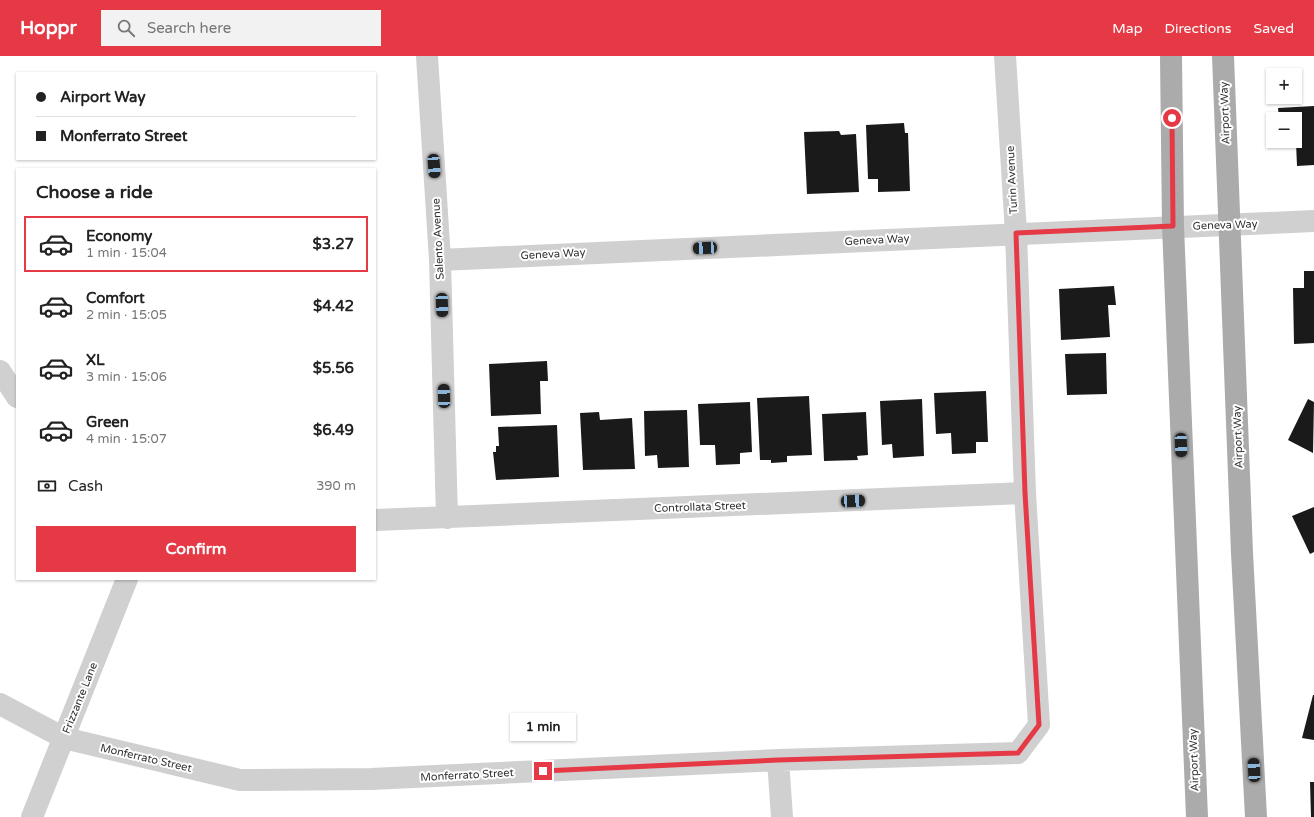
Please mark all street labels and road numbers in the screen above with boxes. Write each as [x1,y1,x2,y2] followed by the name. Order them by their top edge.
[1217,81,1233,145] street label: Airport Way
[1004,145,1020,215] street label: Turin Avenue
[429,198,447,280] street label: Salento Avenue
[1192,217,1258,233] street label: Geneva Way
[844,232,910,248] street label: Geneva Way
[520,246,586,262] street label: Geneva Way
[1230,405,1246,469] street label: Airport Way
[654,499,746,515] street label: Controllata Street
[60,660,100,736] street label: Frizzante Lane
[1186,728,1202,792] street label: Airport Way
[99,741,193,775] street label: Monferrato Street
[420,766,514,784] street label: Monferrato Street

